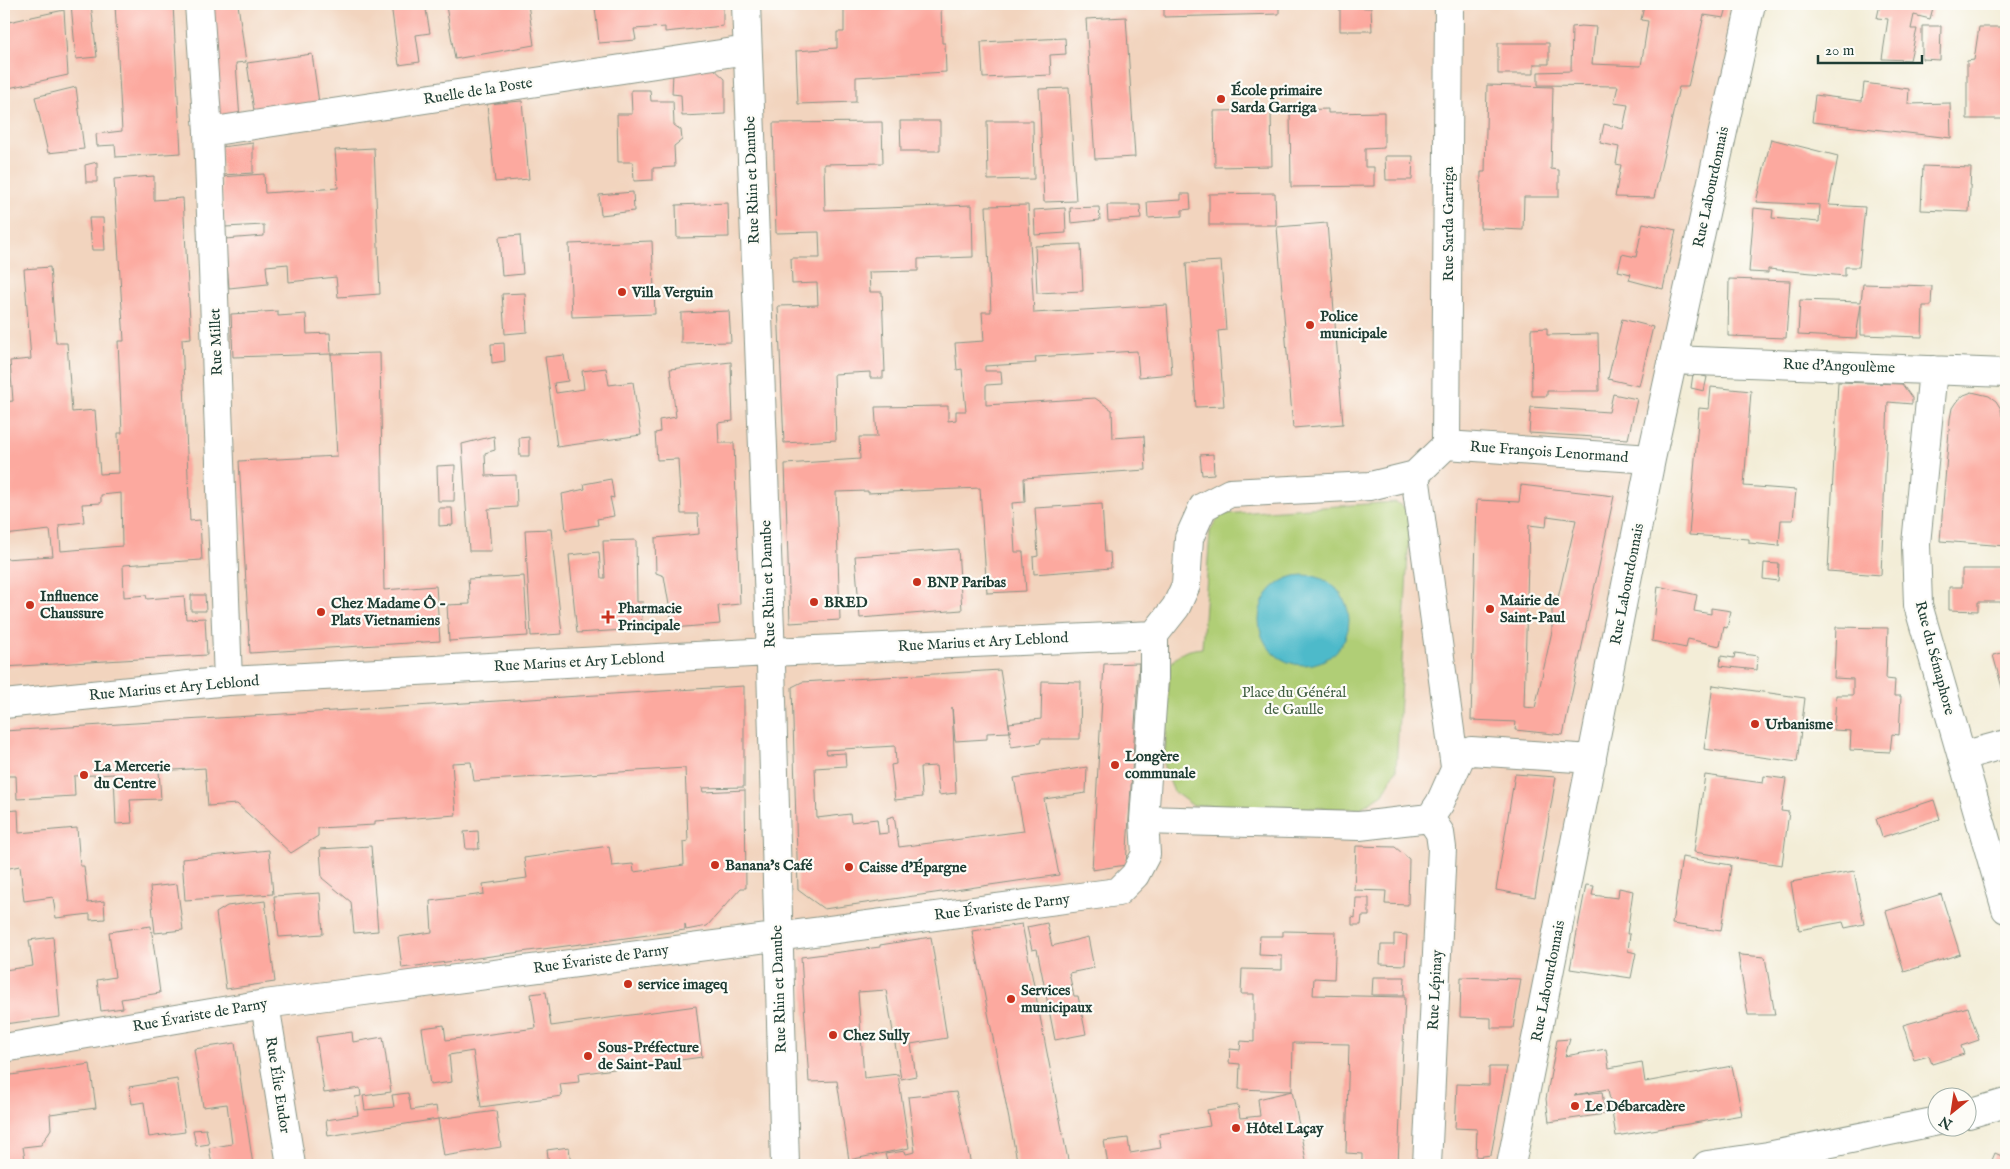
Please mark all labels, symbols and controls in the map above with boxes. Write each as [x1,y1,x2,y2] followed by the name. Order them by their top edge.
[1818,32,1921,64] scale bar
[1825,41,1855,60] text: 20 m
[422,73,534,109] street label: Ruelle de la Poste
[1231,81,1322,117] place label: École primaire Sarda Garriga
[1215,93,1227,105] marker: École primaire Sarda Garriga
[740,115,764,244] street label: Rue Rhin et Danube
[1689,125,1733,249] street label: Rue Labourdonnais
[1439,166,1458,281] street label: Rue Sarda Garriga
[631,283,713,302] place label: Villa Verguin
[616,286,628,298] marker: Villa Verguin
[1320,307,1387,343] place label: Police municipale
[205,308,227,376] street label: Rue Millet
[1304,319,1316,331] marker: Police municipale
[1783,355,1895,377] street label: Rue d'Angoulème
[1469,437,1630,467] street label: Rue François Lenormand
[756,519,780,648] street label: Rue Rhin et Danube
[1606,522,1648,646] street label: Rue Labourdonnais
[927,573,1007,592] place label: BNP Paribas
[911,576,923,588] marker: BNP Paribas
[40,587,104,623] place label: Influence Chaussure
[1500,591,1566,627] place label: Mairie de Saint-Paul
[824,593,868,612] place label: BRED
[331,594,446,630] place label: Chez Madame Ô - Plats Vietnamiens
[808,596,820,608] marker: BRED
[24,599,36,611] marker: Influence Chaussure
[618,599,682,635] place label: Pharmacie Principale
[1911,599,1959,717] street label: Rue du Sémaphore
[1484,603,1496,615] marker: Mairie de Saint-Paul
[315,606,327,618] marker: Chez Madame Ô - Plats Vietnamiens
[602,611,614,623] marker: Pharmacie Principale
[897,628,1070,656] street label: Rue Marius et Ary Leblond
[493,648,666,676] street label: Rue Marius et Ary Leblond
[88,671,261,705] street label: Rue Marius et Ary Leblond
[1242,683,1347,719] park label: Place du Général de Gaulle
[1764,715,1833,734] place label: Urbanisme
[1749,718,1761,730] marker: Urbanisme
[1125,747,1196,783] place label: Longère communale
[94,757,171,793] place label: La Mercerie du Centre
[1109,759,1121,771] marker: Longère communale
[78,769,90,781] marker: La Mercerie du Centre
[725,856,813,875] place label: Banana's Café
[859,858,967,877] place label: Caisse d'Épargne
[709,859,721,871] marker: Banana's Café
[843,861,855,873] marker: Caisse d'Épargne
[933,889,1072,925] street label: Rue Évariste de Parny
[1527,919,1569,1043] street label: Rue Labourdonnais
[767,924,791,1053] street label: Rue Rhin et Danube
[532,940,671,978] street label: Rue Évariste de Parny
[1423,949,1447,1031] street label: Rue Lépinay
[638,975,728,994] place label: service imageq
[622,978,634,990] marker: service imageq
[1021,981,1093,1017] place label: Services municipaux
[1005,993,1017,1005] marker: Services municipaux
[131,994,270,1036] street label: Rue Évariste de Parny
[843,1026,910,1045] place label: Chez Sully
[827,1029,839,1041] marker: Chez Sully
[261,1035,295,1135] street label: Rue Élie Eudor
[598,1038,699,1074] place label: Sous-Préfecture de Saint-Paul
[582,1050,594,1062] marker: Sous-Préfecture de Saint-Paul
[1928,1086,1978,1136] north arrow
[1585,1097,1685,1116] place label: Le Débarcadère
[1569,1100,1581,1112] marker: Le Débarcadère
[1936,1112,1957,1134] text: N
[1246,1119,1324,1138] place label: Hôtel Laçay
[1230,1122,1242,1134] marker: Hôtel Laçay

